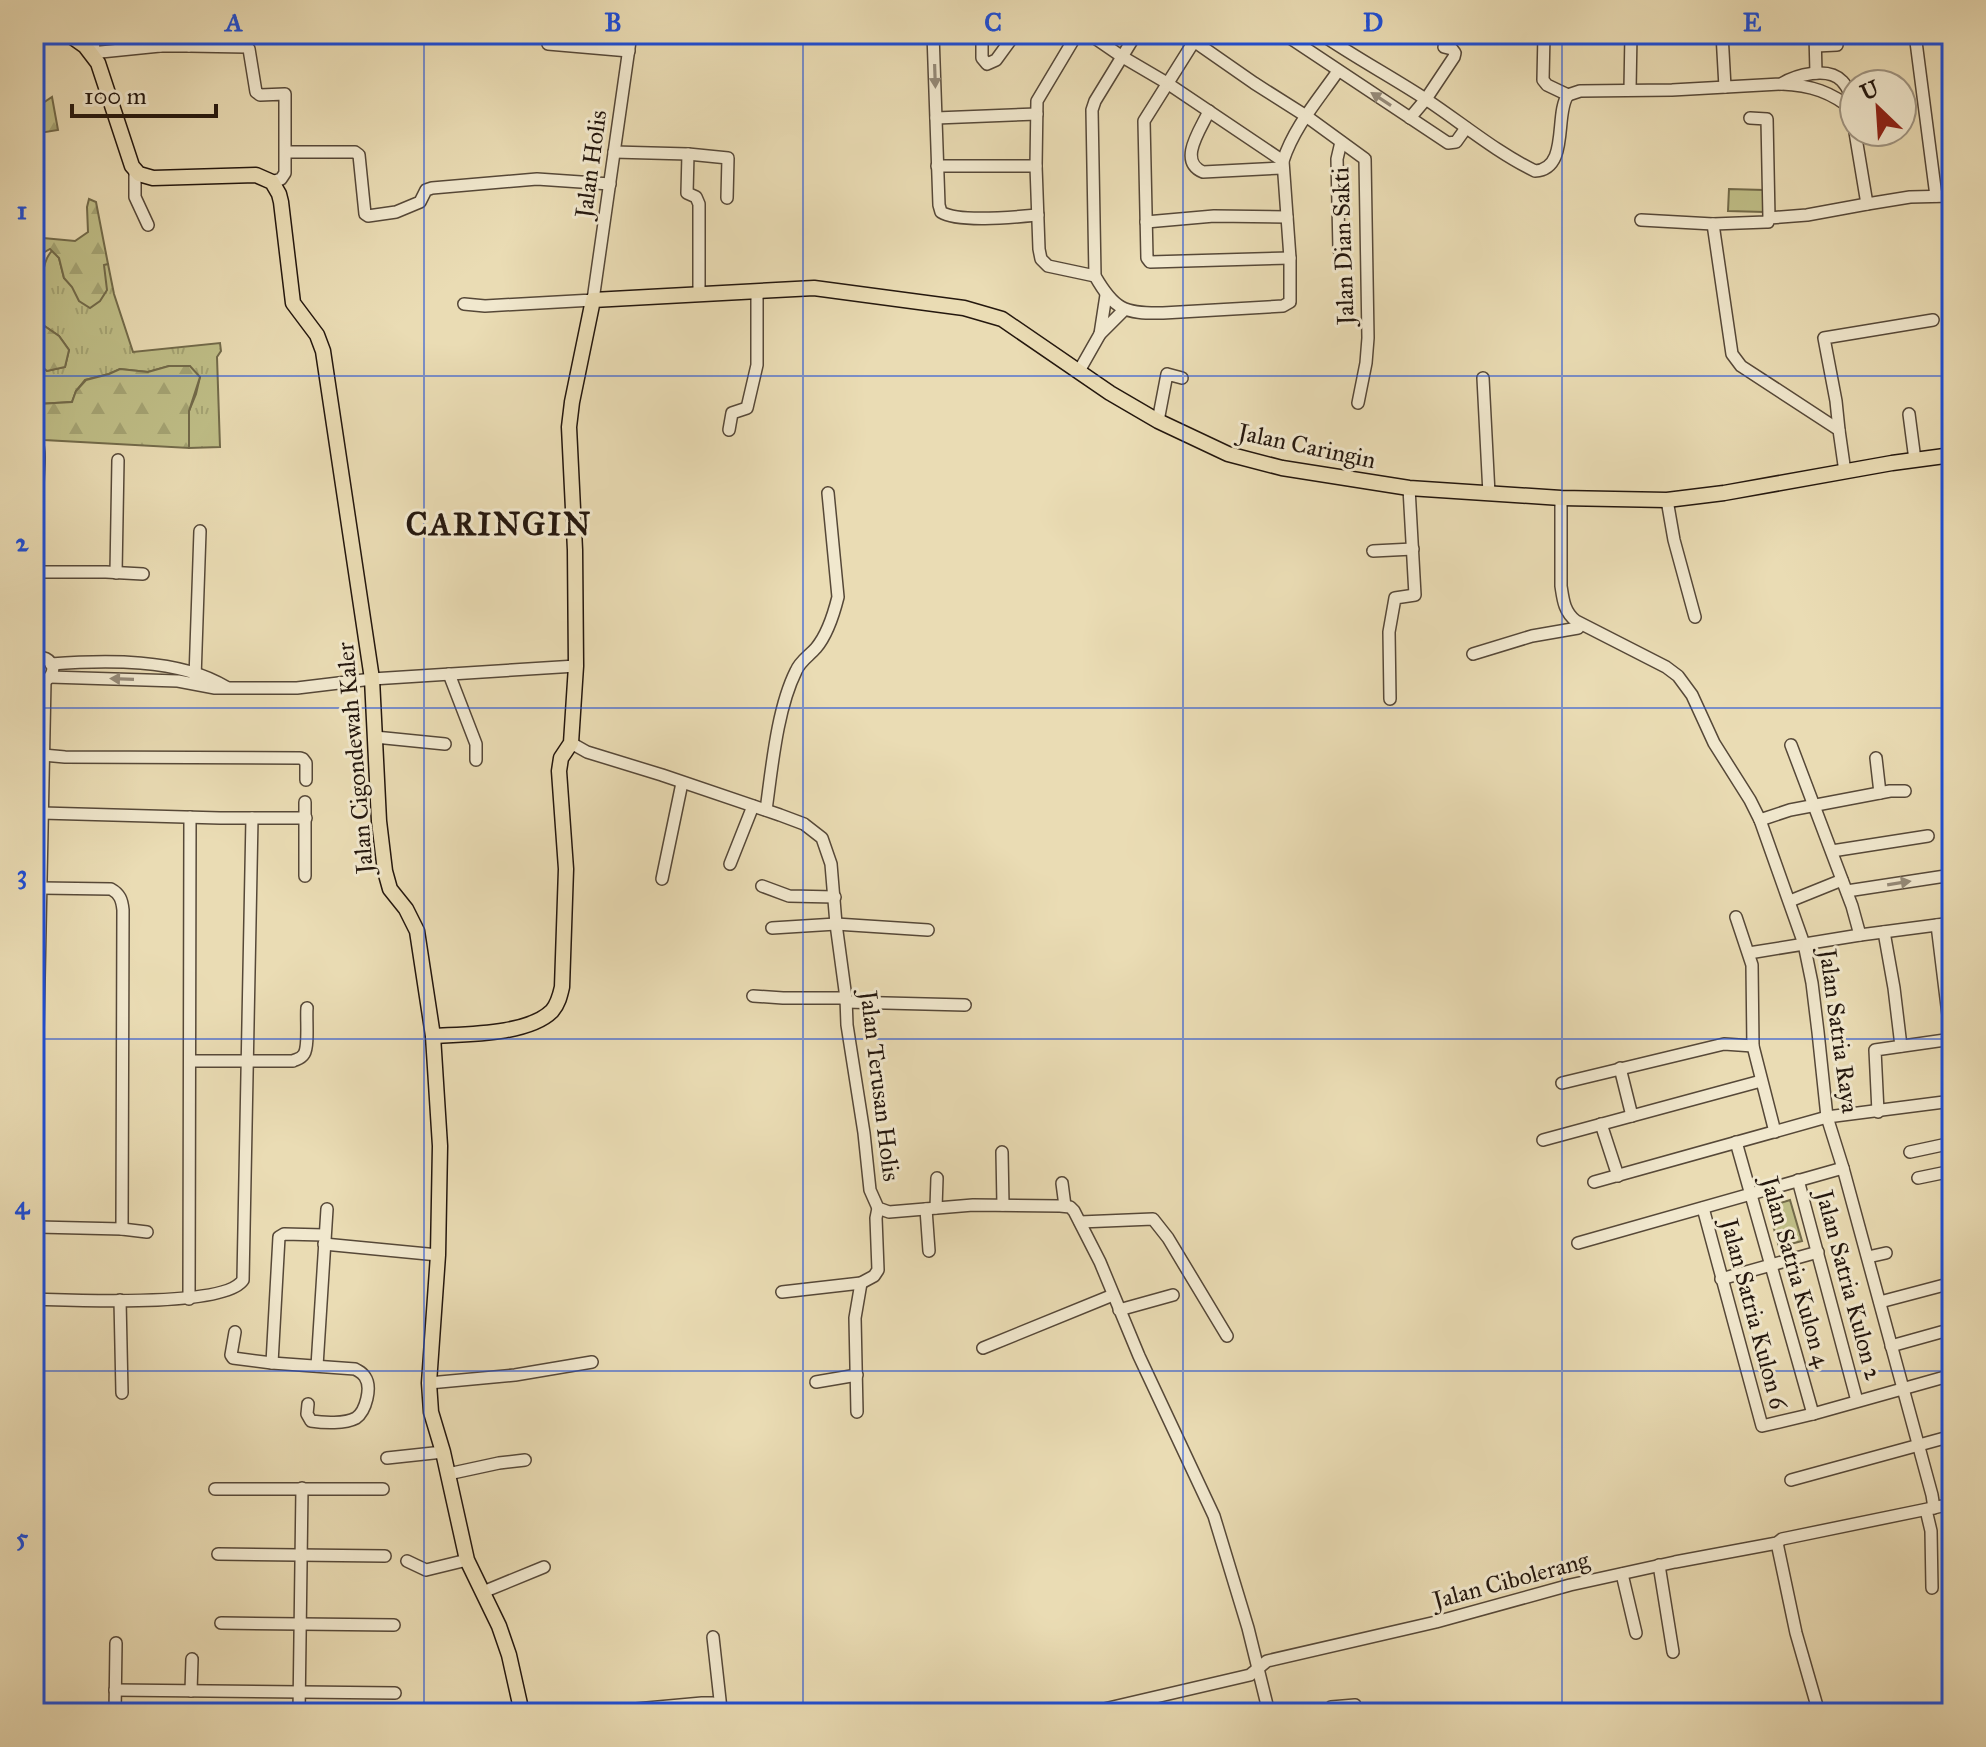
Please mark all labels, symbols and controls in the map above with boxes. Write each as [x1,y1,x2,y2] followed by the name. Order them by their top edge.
[223,6,243,38] text: A
[604,6,622,38] text: B
[984,6,1002,38] text: C
[1363,6,1383,38] text: D
[1743,6,1762,38] text: E
[929,64,942,89] one-way arrow
[72,68,216,118] scale bar
[1838,68,1918,148] north arrow
[1856,74,1884,106] text: U
[84,81,147,111] text: 100 m
[1370,92,1392,106] one-way arrow
[568,108,613,223] street label: Jalan Holis
[1325,166,1361,328] street label: Jalan Dian Sakti
[17,194,27,226] text: 1
[1233,416,1379,475] street label: Jalan Caringin
[406,505,592,544] district label: CARINGIN
[16,526,30,558] text: 2
[330,641,380,878] street label: Jalan Cigondewah Kaler
[109,672,134,685] one-way arrow
[17,858,27,890] text: 3
[1887,876,1912,889] one-way arrow
[1812,944,1865,1116] street label: Jalan Satria Raya
[853,986,907,1183] street label: Jalan Terusan Holis
[1754,1170,1838,1371] street label: Jalan Satria Kulon 4
[1808,1184,1889,1383] street label: Jalan Satria Kulon 2
[15,1189,31,1221] text: 4
[1713,1213,1794,1413] street label: Jalan Satria Kulon 6
[16,1521,29,1553] text: 5
[1427,1545,1593,1616] street label: Jalan Cibolerang

